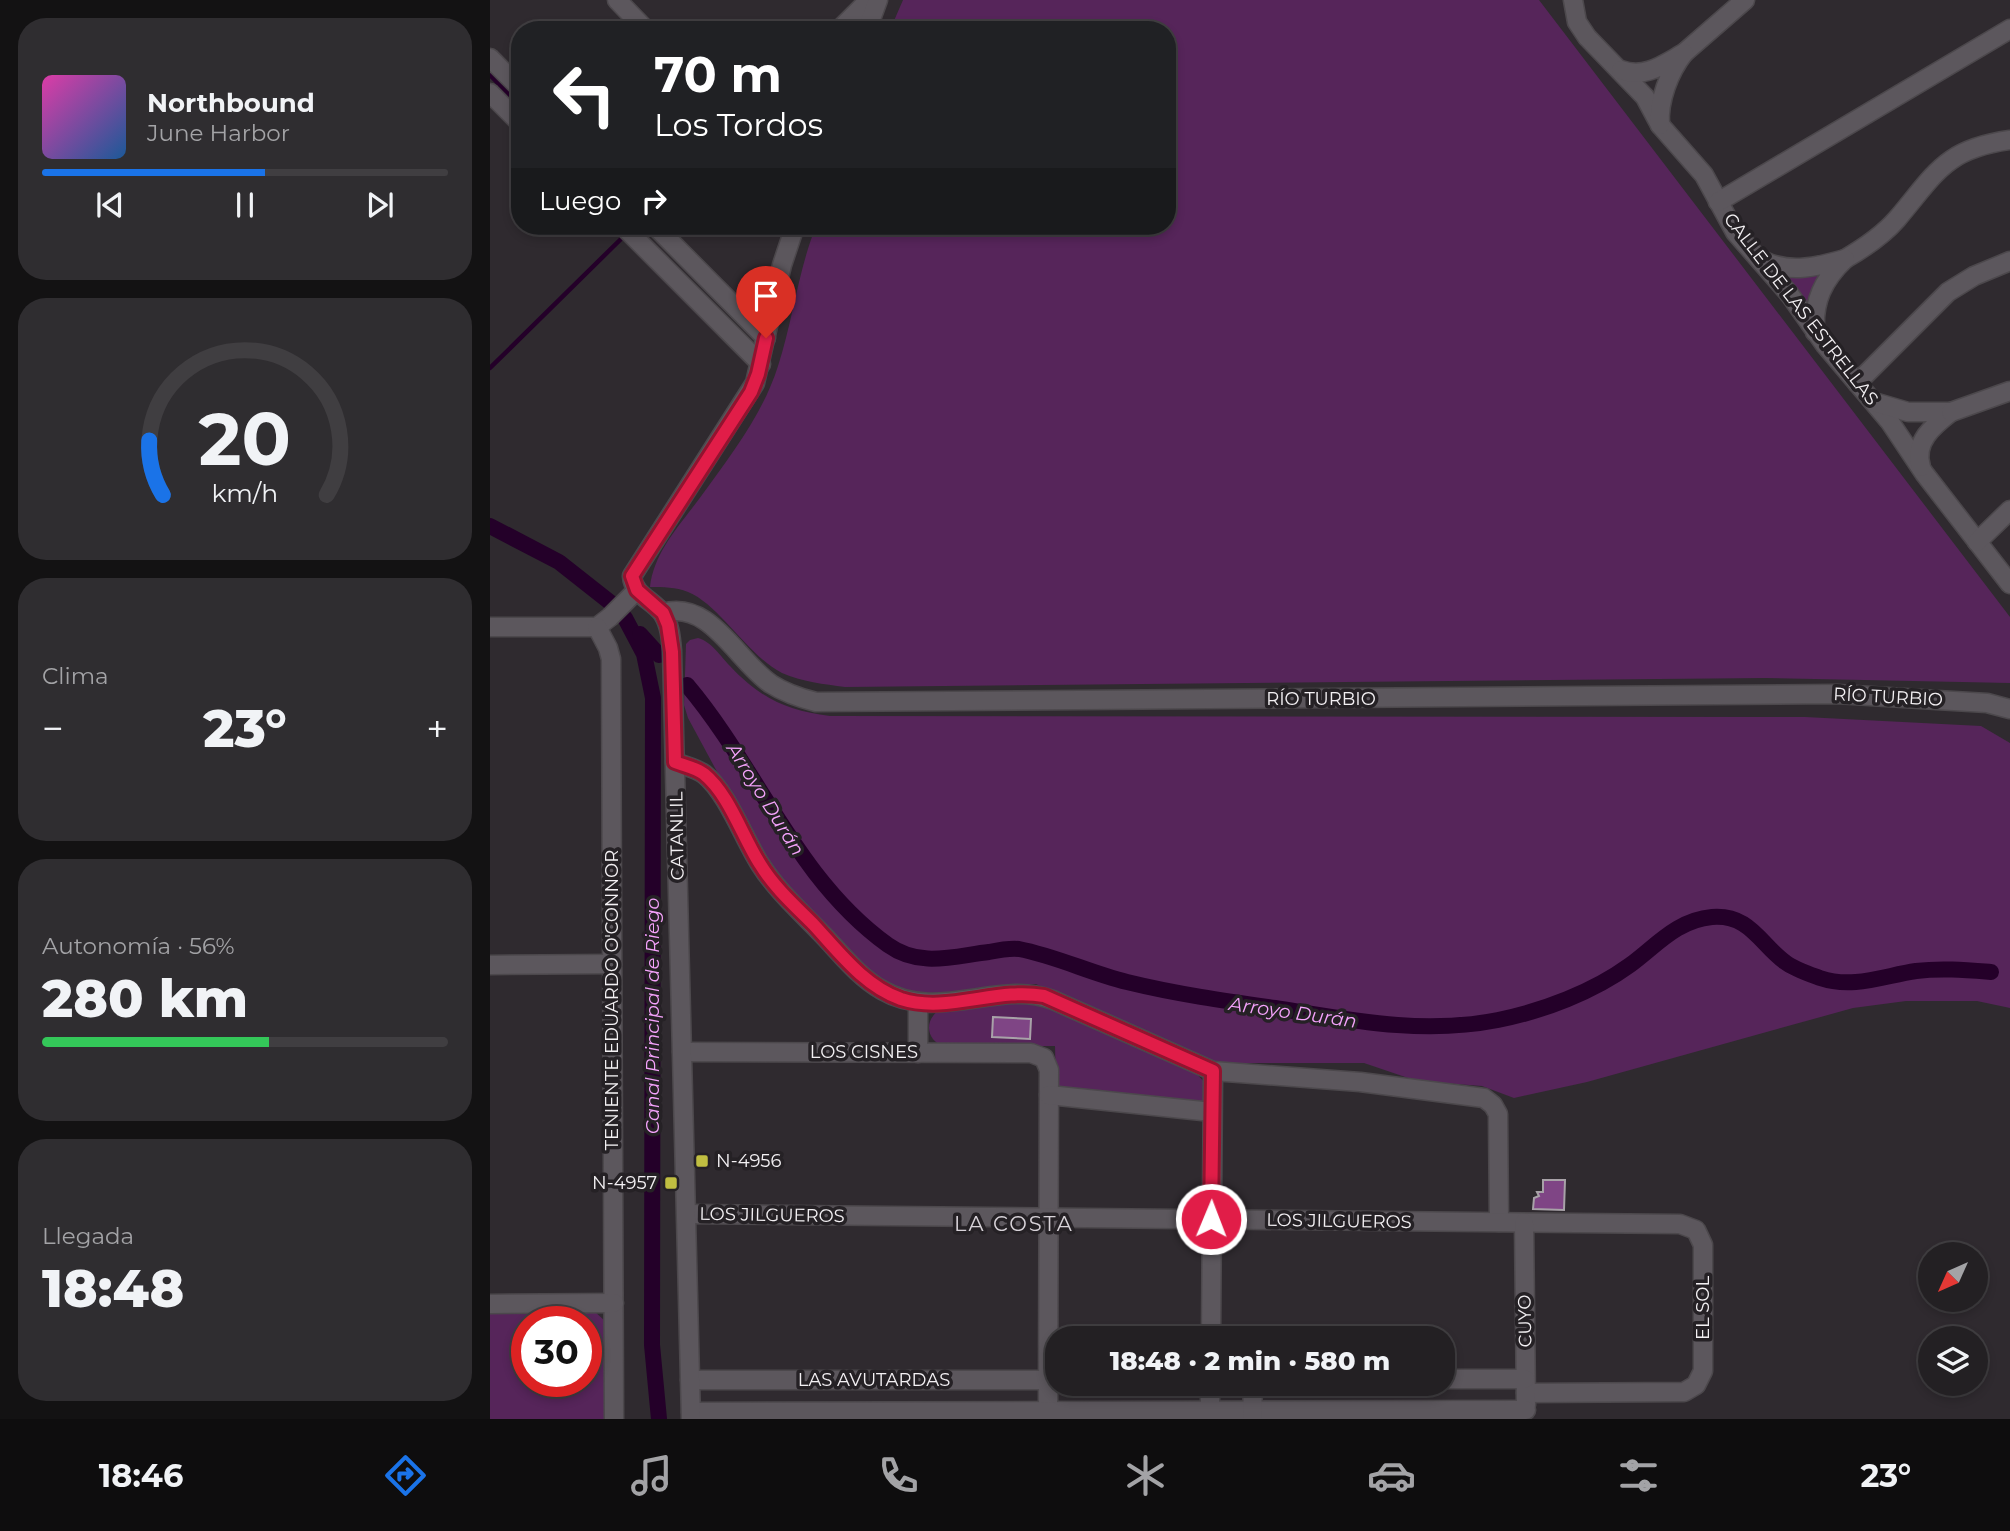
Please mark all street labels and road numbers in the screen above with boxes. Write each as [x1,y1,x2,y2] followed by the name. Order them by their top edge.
[1719,209,1883,409] street label: CALLE DE LAS ESTRELLAS
[1833,683,1943,711] street label: RÍO TURBIO
[1266,688,1376,710] street label: RÍO TURBIO
[665,791,689,880] street label: CATANLIL
[601,850,623,1150] street label: TENIENTE EDUARDO O'CONNOR
[810,1041,918,1063] street label: LOS CISNES
[699,1203,845,1227] street label: LOS JILGUEROS
[1266,1209,1412,1233] street label: LOS JILGUEROS
[1692,1276,1714,1340] street label: EL SOL
[1514,1294,1536,1348] street label: CUYO
[798,1369,950,1391] street label: LAS AVUTARDAS

